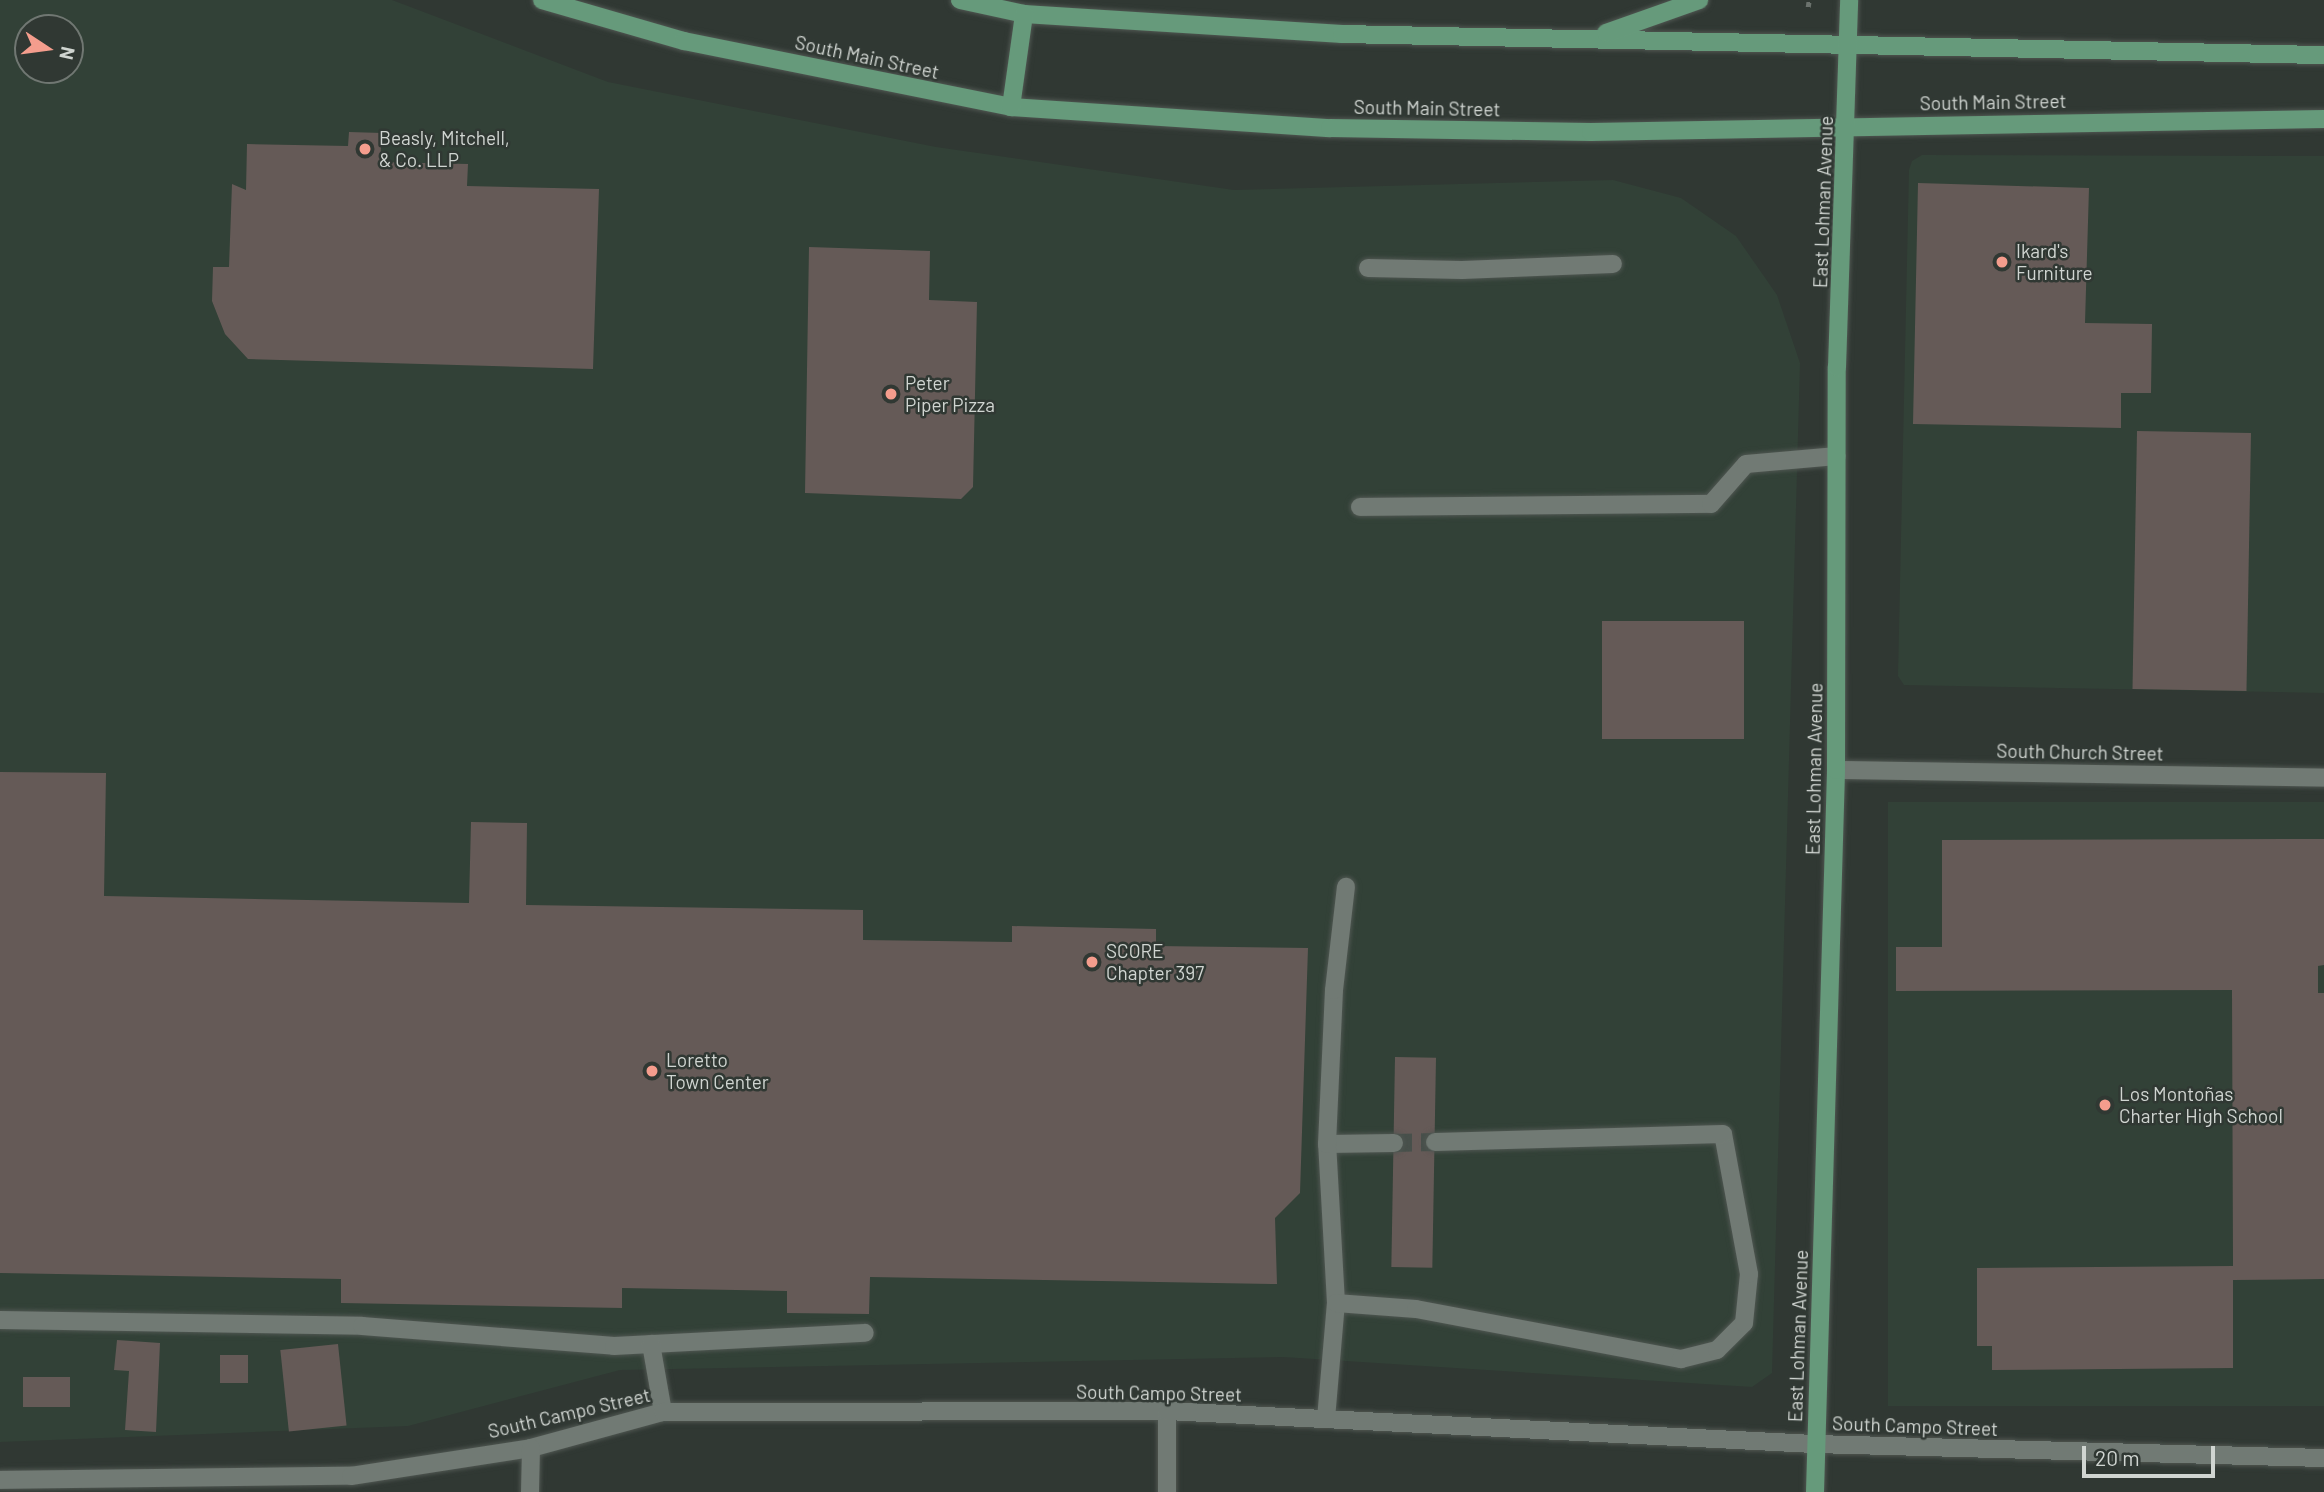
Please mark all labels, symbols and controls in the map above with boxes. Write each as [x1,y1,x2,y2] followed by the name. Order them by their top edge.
[14,14,84,84] north arrow
[793,31,941,83] street label: South Main Street
[55,45,81,62] text: N
[1919,89,2067,115] street label: South Main Street
[1353,95,1501,121] street label: South Main Street
[1809,116,1837,288] street label: East Lohman Avenue
[379,127,510,171] place label: Beasly, Mitchell, & Co. LLP
[357,141,373,157] marker: Beasly, Mitchell, & Co. LLP
[2016,240,2093,284] place label: Ikard's Furniture
[1994,254,2010,270] marker: Ikard's Furniture
[905,372,995,416] place label: Peter Piper Pizza
[883,386,899,402] marker: Peter Piper Pizza
[1801,683,1827,855] street label: East Lohman Avenue
[1996,739,2164,765] street label: South Church Street
[1106,940,1204,984] place label: SCORE Chapter 397
[1084,954,1100,970] marker: SCORE Chapter 397
[666,1049,769,1093] place label: Loretto Town Center
[644,1063,660,1079] marker: Loretto Town Center
[2119,1083,2283,1127] place label: Los Montoñas Charter High School
[2097,1097,2113,1113] marker: Los Montoñas Charter High School
[1784,1250,1812,1422] street label: East Lohman Avenue
[1076,1380,1242,1406] street label: South Campo Street
[486,1383,652,1443] street label: South Campo Street
[1832,1412,1998,1440] street label: South Campo Street
[2086,1432,2219,1476] scale bar
[2095,1445,2140,1470] text: 20 m

